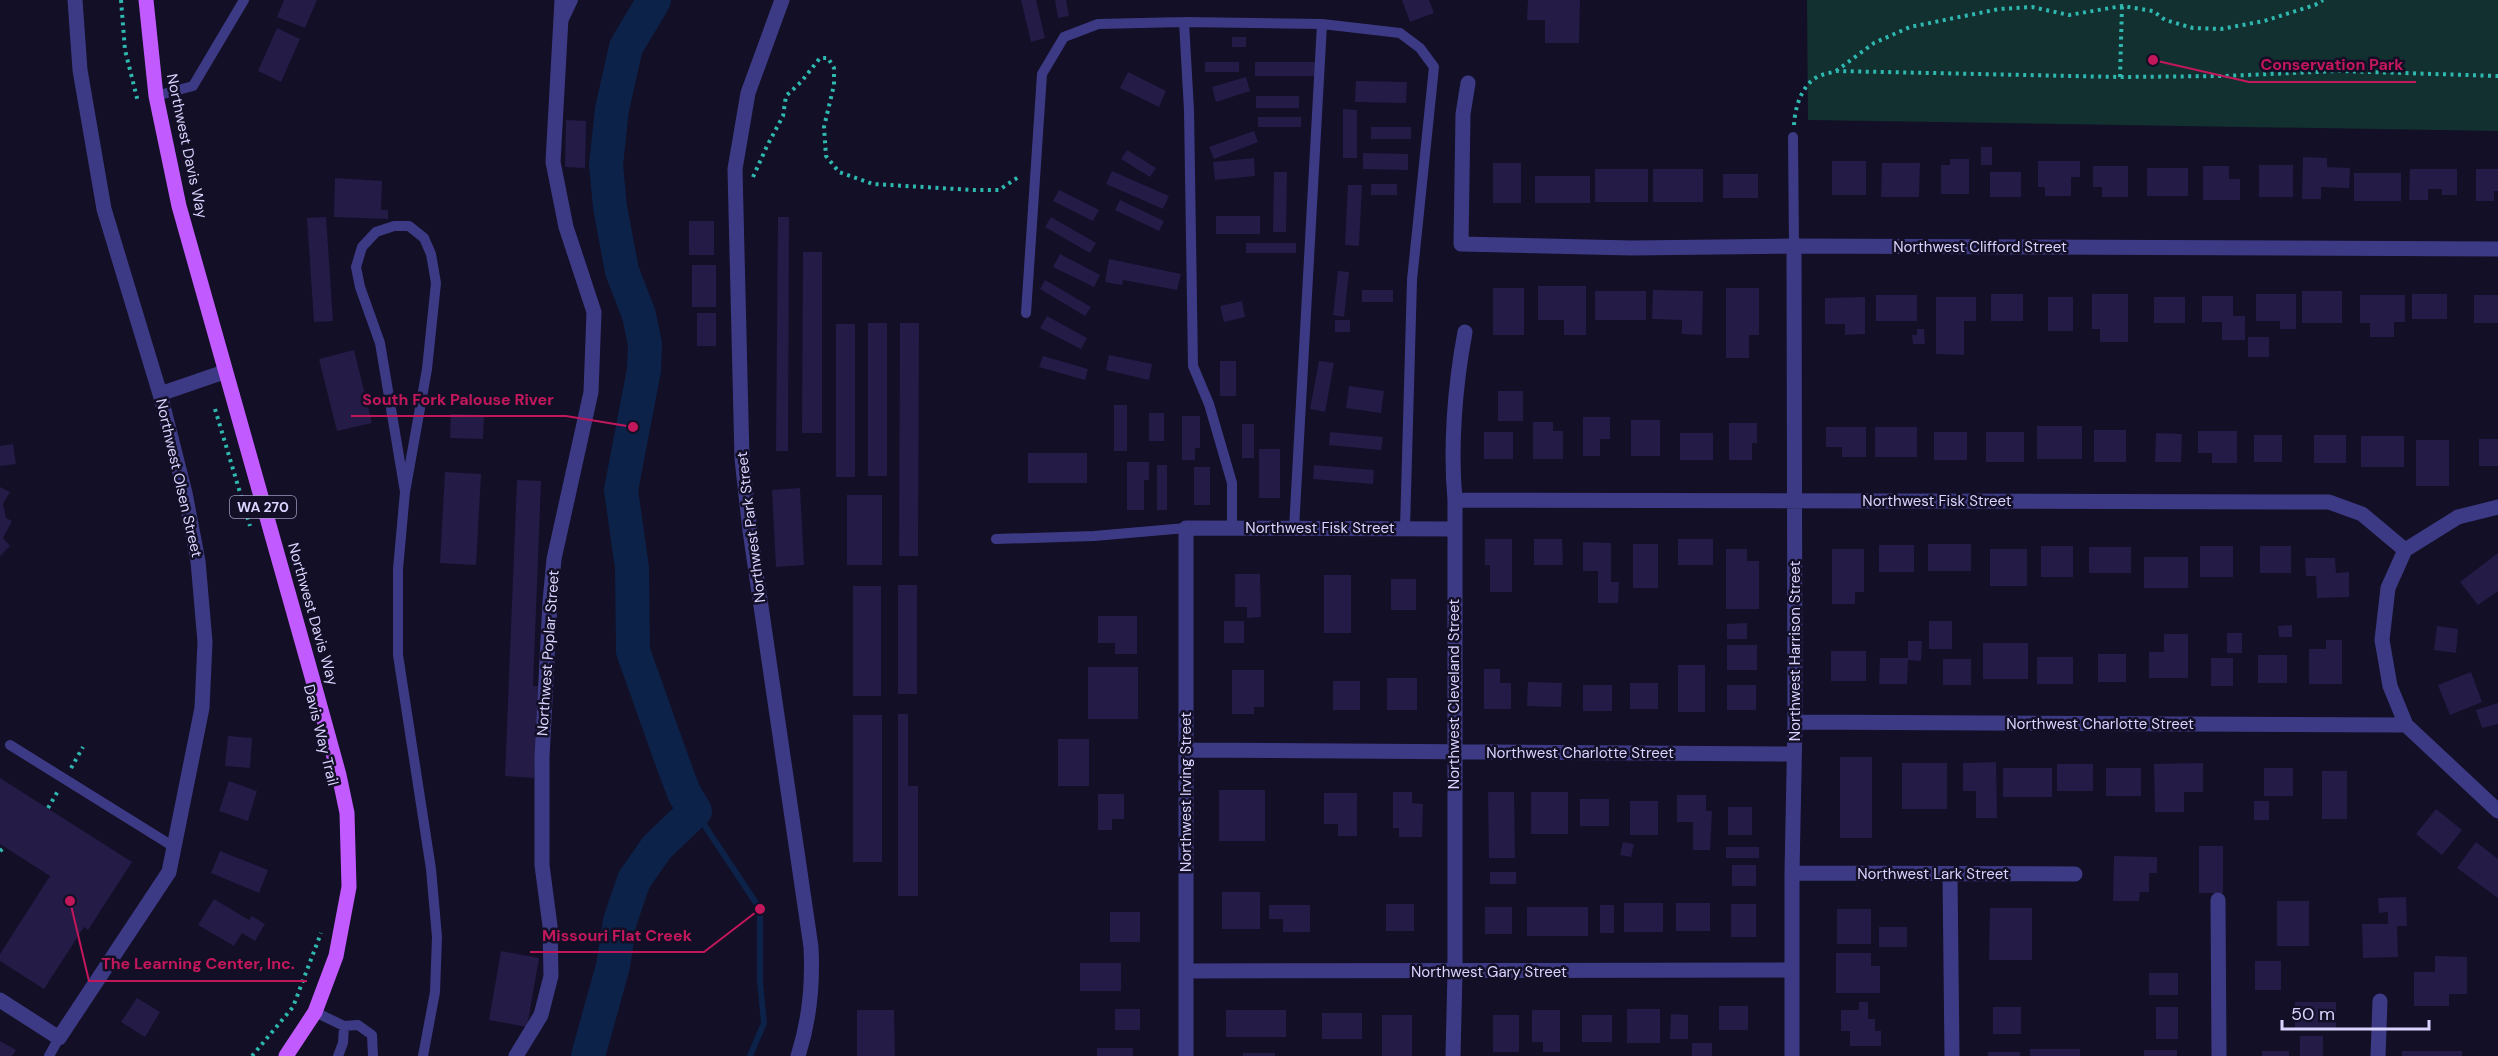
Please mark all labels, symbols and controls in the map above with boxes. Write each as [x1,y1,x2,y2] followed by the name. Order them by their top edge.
[2249,48,2416,82] callout: Conservation Park
[2260,54,2404,75] text: Conservation Park
[162,72,212,221] street label: Northwest Davis Way
[1893,237,2067,257] street label: Northwest Clifford Street
[351,382,566,416] callout: South Fork Palouse River
[362,389,554,410] text: South Fork Palouse River
[151,397,207,559] street label: Northwest Olsen Street
[732,450,770,604] street label: Northwest Park Street
[1862,491,2012,511] street label: Northwest Fisk Street
[230,496,296,518] road number: WA 270
[1245,518,1395,538] street label: Northwest Fisk Street
[283,540,343,688] street label: Northwest Davis Way
[1785,561,1805,741] street label: Northwest Harrison Street
[532,569,564,737] street label: Northwest Poplar Street
[1444,599,1464,789] street label: Northwest Cleveland Street
[299,682,343,788] street label: Davis Way Trail
[1176,712,1196,872] street label: Northwest Irving Street
[2006,714,2194,734] street label: Northwest Charlotte Street
[1486,743,1674,763] street label: Northwest Charlotte Street
[1857,864,2009,884] street label: Northwest Lark Street
[530,918,704,952] callout: Missouri Flat Creek
[542,925,693,946] text: Missouri Flat Creek
[89,947,307,981] callout: The Learning Center, Inc.
[101,953,295,974] text: The Learning Center, Inc.
[1411,962,1567,982] street label: Northwest Gary Street
[2282,993,2429,1031] scale bar
[2291,1002,2335,1026] text: 50 m

